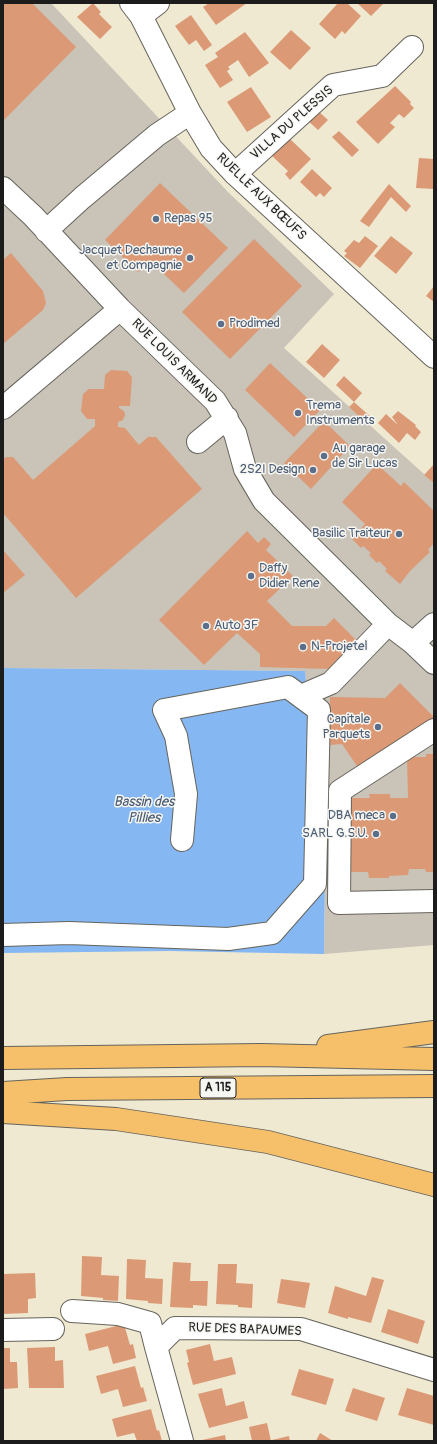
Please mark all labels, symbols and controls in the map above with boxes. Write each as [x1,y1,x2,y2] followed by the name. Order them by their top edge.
[247,83,337,163] street label: VILLA DU PLESSIS
[213,150,309,244] street label: RUELLE AUX BŒUFS
[164,211,212,227] place label: Repas 95
[151,214,161,224] marker: Repas 95
[79,243,182,274] place label: Jacquet Dechaume et Compagnie
[185,253,195,263] marker: Jacquet Dechaume et Compagnie
[128,316,220,408] street label: RUE LOUIS ARMAND
[229,316,280,332] place label: Prodimed
[216,319,226,329] marker: Prodimed
[306,398,375,429] place label: Trema Instruments
[293,408,303,418] marker: Trema Instruments
[332,441,397,472] place label: Au garage de Sir Lucas
[319,451,329,461] marker: Au garage de Sir Lucas
[240,462,305,478] place label: 2S2I Design
[308,465,318,475] marker: 2S2I Design
[312,526,391,542] place label: Basilic Traiteur
[394,529,404,539] marker: Basilic Traiteur
[259,561,319,592] place label: Daffy Didier Rene
[246,571,256,581] marker: Daffy Didier Rene
[214,618,259,634] place label: Auto 3F
[201,621,211,631] marker: Auto 3F
[311,639,367,655] place label: N-Projetel
[298,642,308,652] marker: N-Projetel
[323,712,370,743] place label: Capitale Parquets
[373,722,383,732] marker: Capitale Parquets
[114,794,174,826] water label: Bassin des Pillies
[328,808,385,824] place label: DBA meca
[388,811,398,821] marker: DBA meca
[302,826,368,842] place label: SARL G.S.U.
[371,829,381,839] marker: SARL G.S.U.
[200,1078,236,1098] road number: A 115
[188,1320,302,1340] street label: RUE DES BAPAUMES

